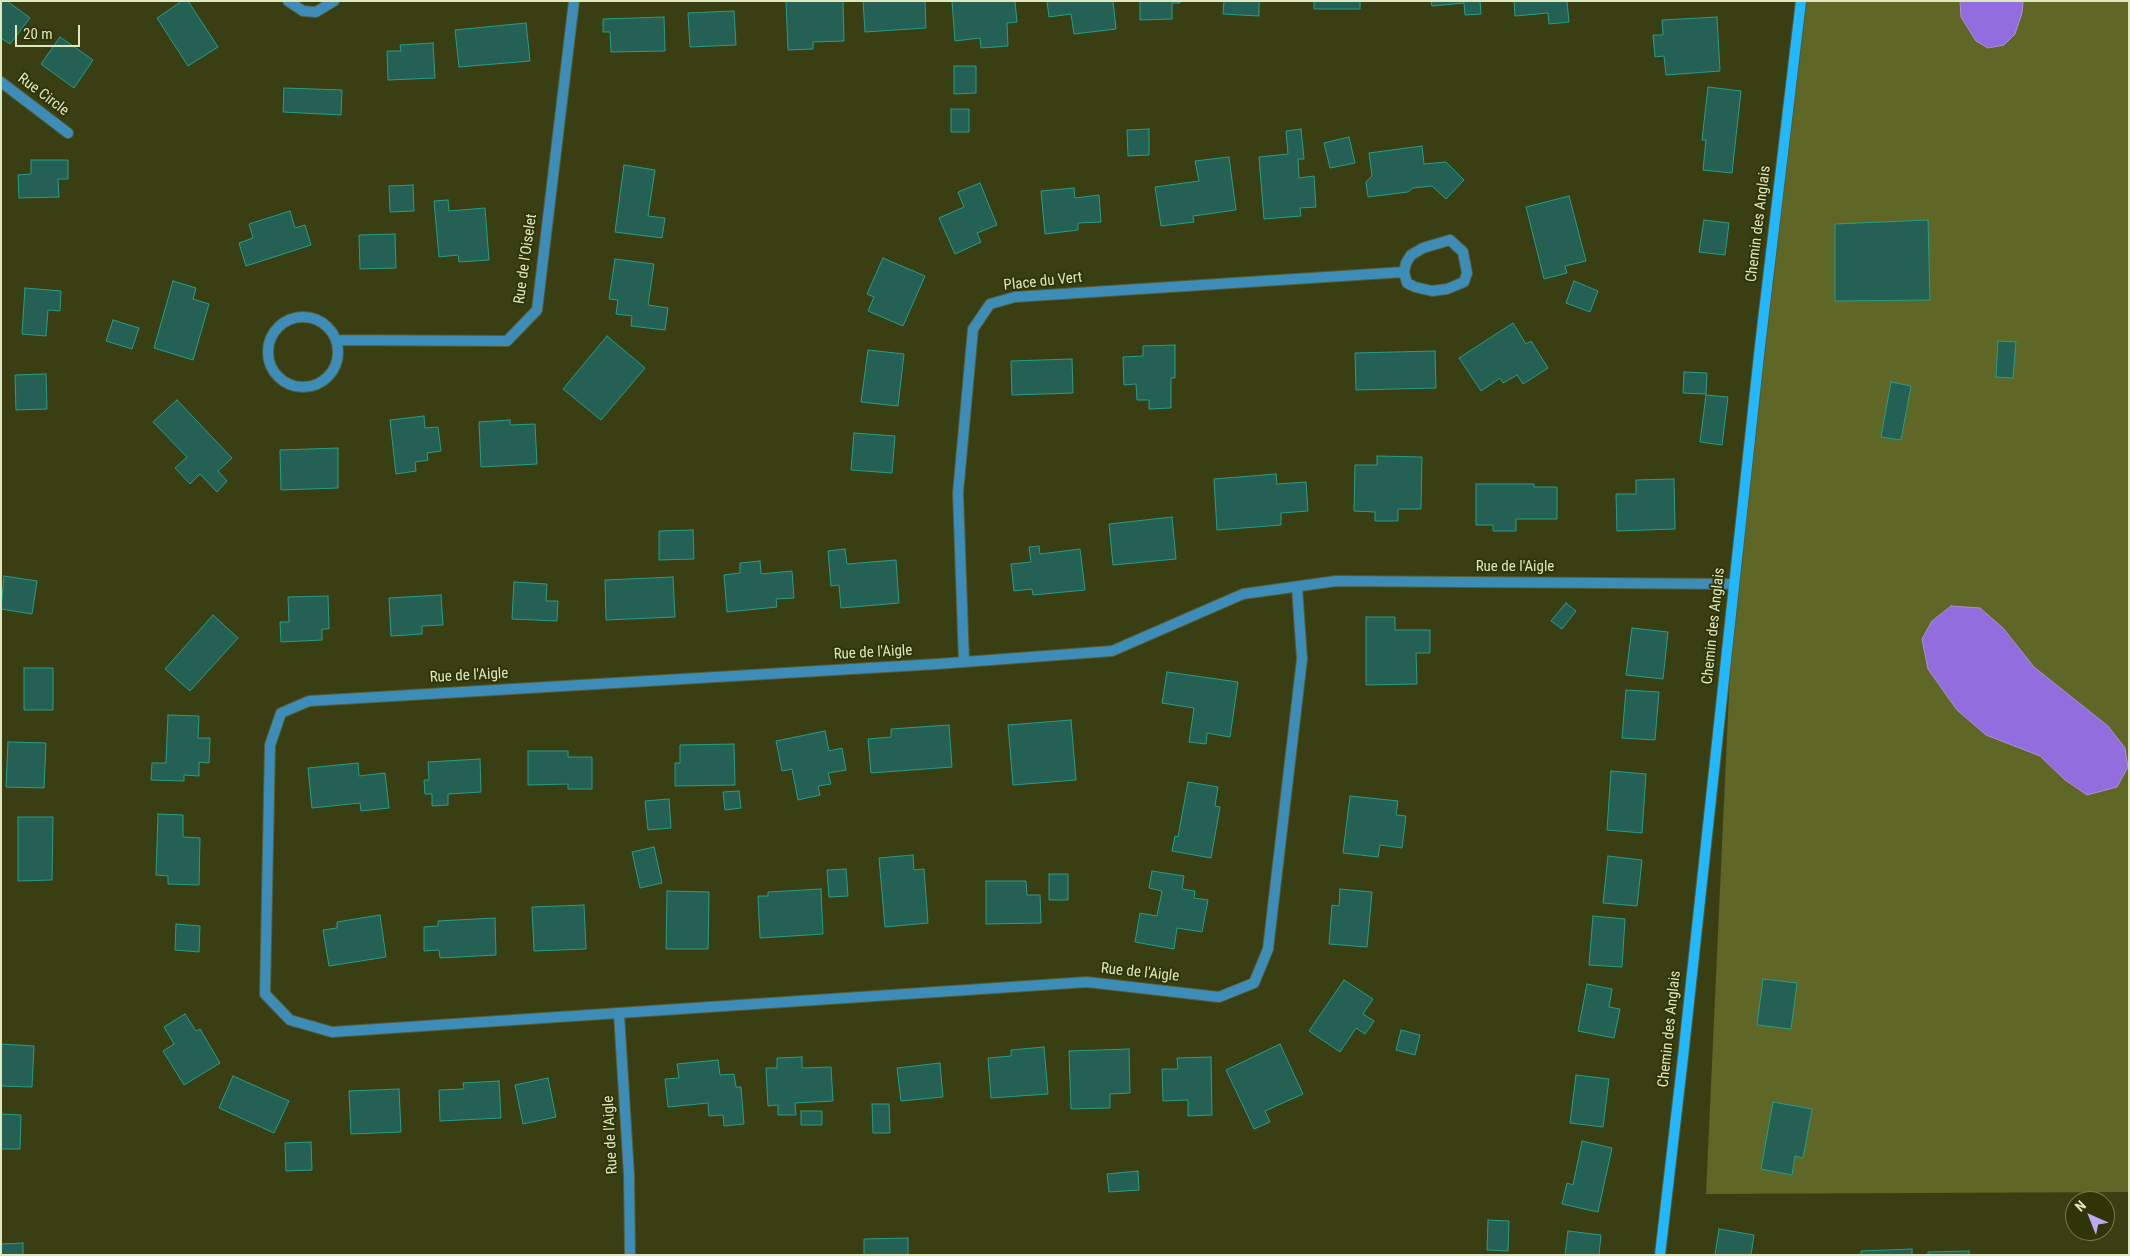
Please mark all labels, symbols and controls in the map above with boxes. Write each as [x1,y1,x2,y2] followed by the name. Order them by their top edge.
[18,15,82,47] scale bar
[23,25,53,43] text: 20 m
[14,70,72,120] street label: Rue Circle
[1743,165,1775,283] street label: Chemin des Anglais
[511,213,541,305] street label: Rue de l'Oiselet
[1003,269,1083,295] street label: Place du Vert
[1476,558,1554,576] street label: Rue de l'Aigle
[1699,567,1729,685] street label: Chemin des Anglais
[833,642,913,664] street label: Rue de l'Aigle
[429,665,509,687] street label: Rue de l'Aigle
[1100,960,1180,986] street label: Rue de l'Aigle
[1655,970,1685,1088] street label: Chemin des Anglais
[600,1095,622,1175] street label: Rue de l'Aigle
[2065,1191,2115,1241] north arrow
[2072,1197,2089,1215] text: N

